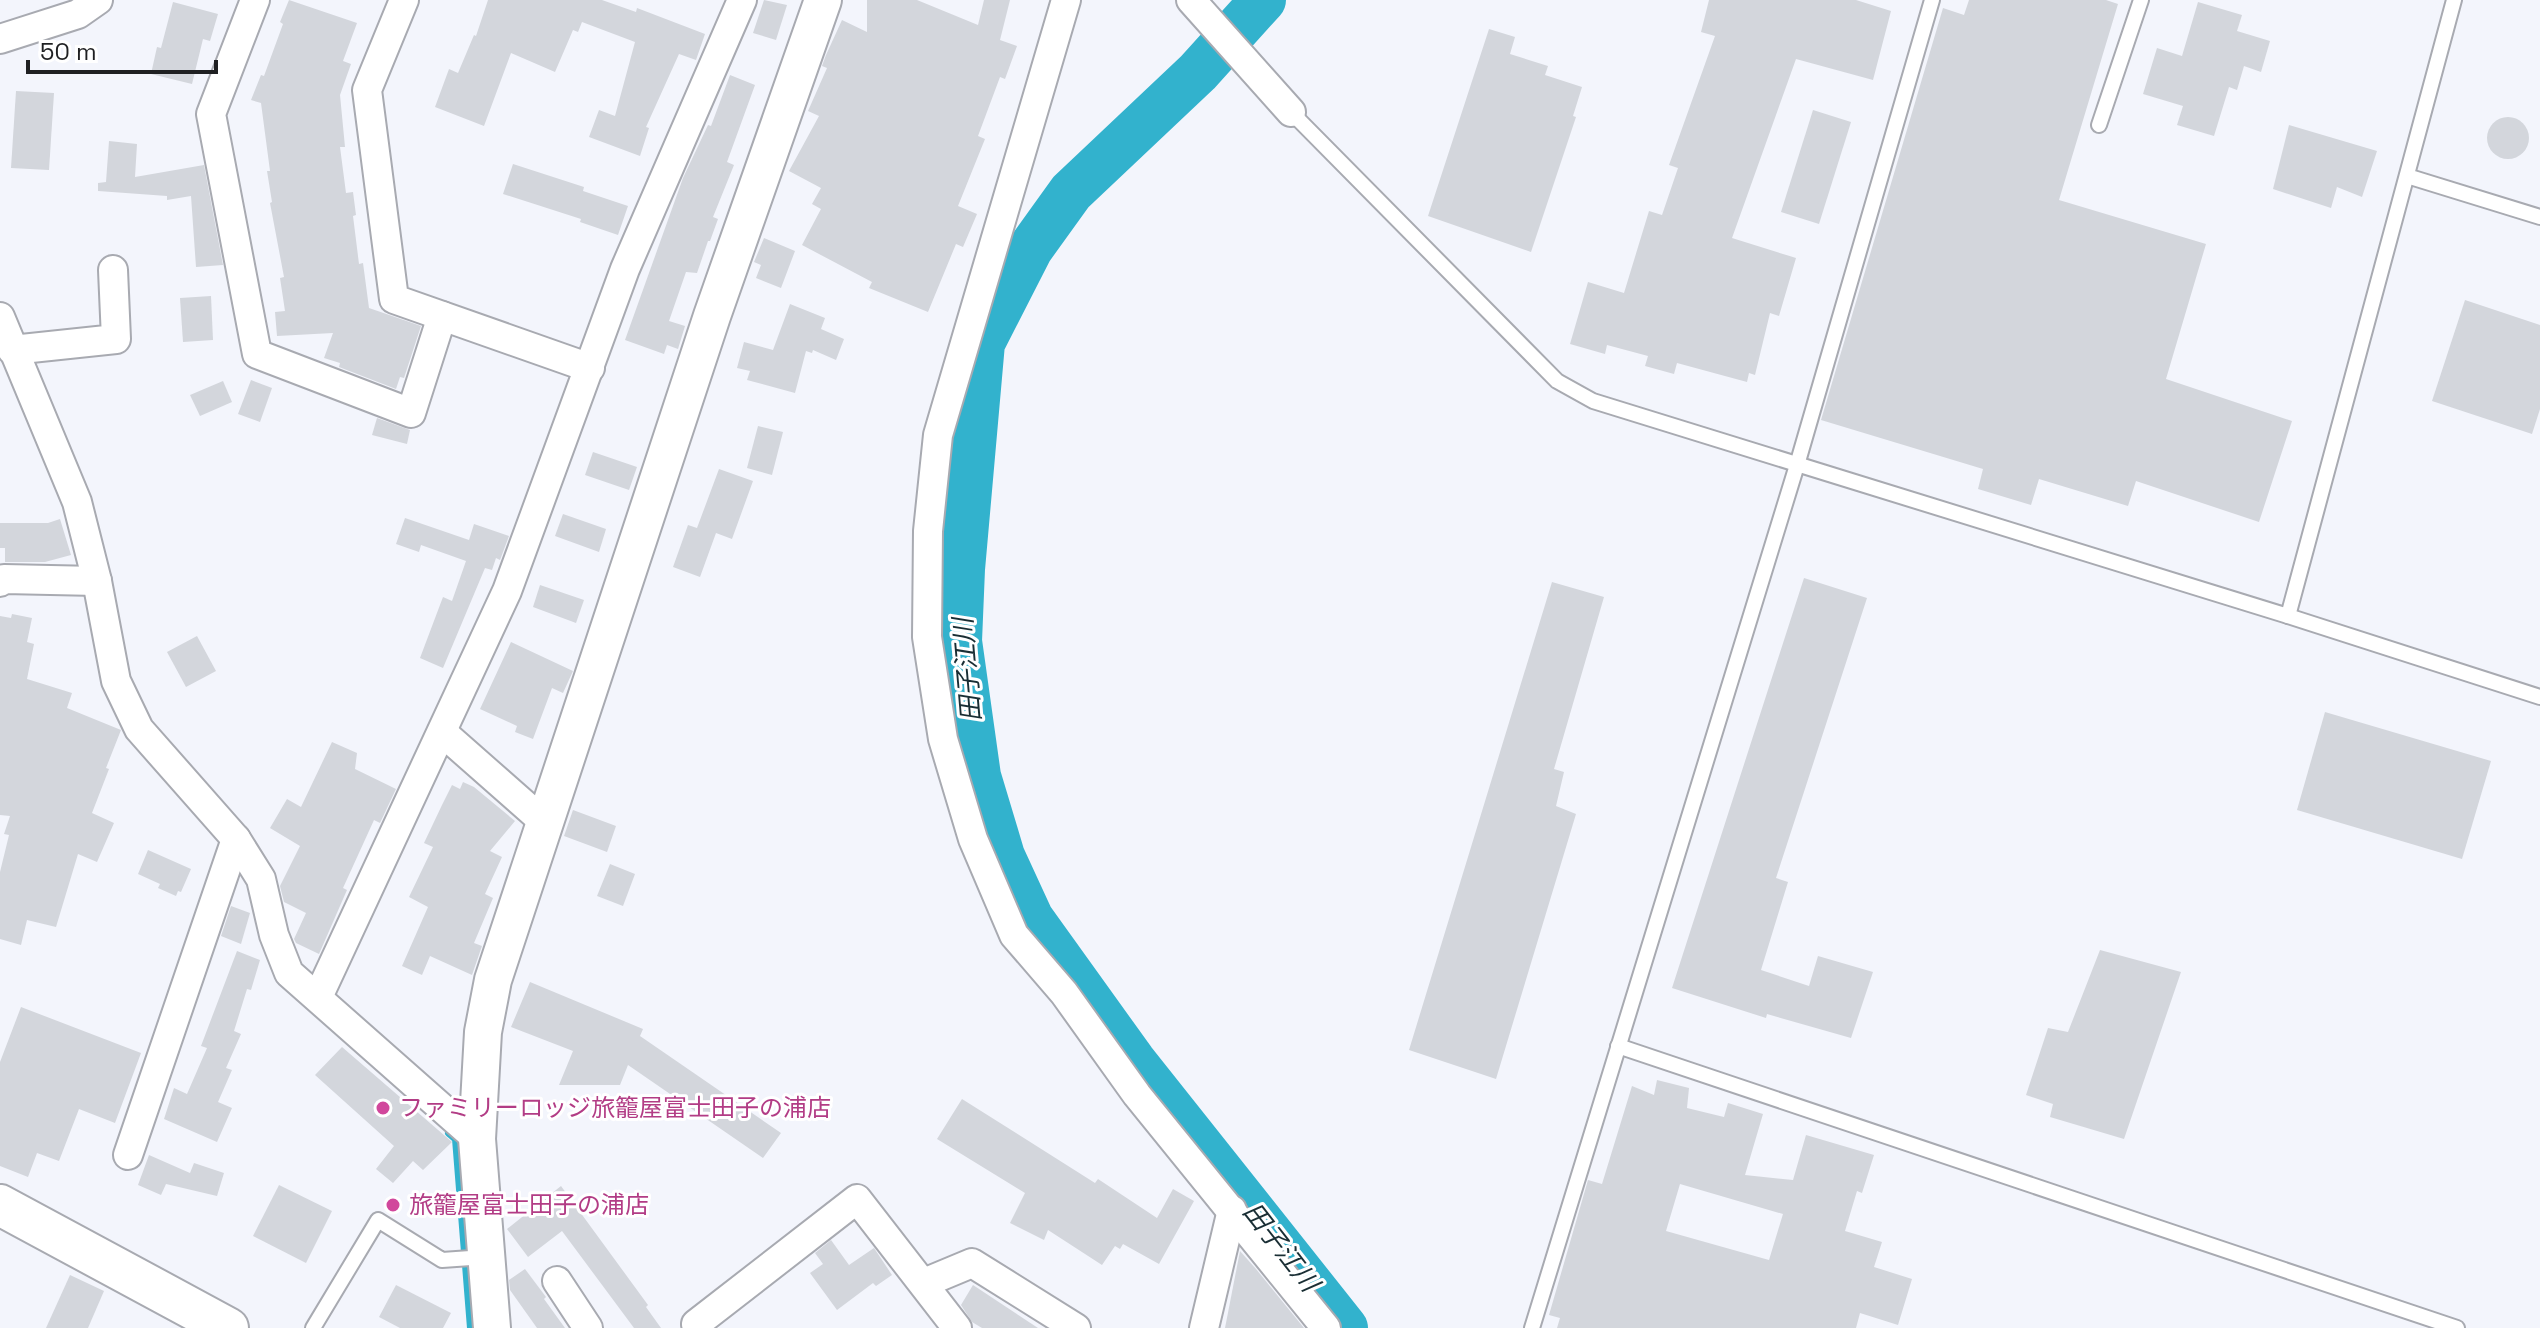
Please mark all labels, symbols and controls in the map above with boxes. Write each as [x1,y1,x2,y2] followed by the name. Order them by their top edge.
[28,24,216,74] scale bar
[40,36,97,67] text: 50 m
[945,614,988,723] water label: 田子江川
[399,1092,831,1123] place label: ファミリーロッジ旅籠屋富士田子の浦店
[374,1099,392,1117] marker: ファミリーロッジ旅籠屋富士田子の浦店
[409,1189,649,1220] place label: 旅籠屋富士田子の浦店
[384,1196,402,1214] marker: 旅籠屋富士田子の浦店
[1236,1196,1328,1301] water label: 田子江川

